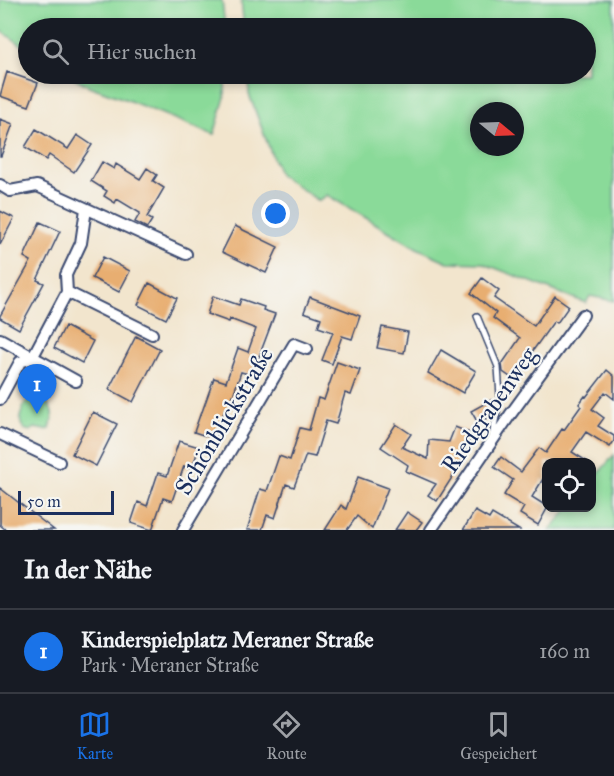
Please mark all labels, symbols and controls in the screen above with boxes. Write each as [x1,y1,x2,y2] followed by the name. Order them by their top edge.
[18,18,596,84] search box
[39,35,72,68] icon: search
[87,38,196,65] text: Hier suchen
[470,102,524,156] north arrow
[261,199,290,228] your location
[435,341,544,479] street label: Riedgrabenweg
[168,342,280,500] street label: Schönblickstraße
[18,364,57,414] pin: 1
[542,458,596,512] map controls
[542,458,596,512] button: locate
[18,488,114,516] scale bar
[27,492,61,511] text: 50 m
[24,553,152,585] text: In der Nähe
[81,626,374,653] text: Kinderspielplatz Meraner Straße
[40,639,47,663] text: 1
[539,639,590,663] text: 160 m
[81,653,259,677] text: Park · Meraner Straße
[77,708,113,763] tab: Karte
[267,708,307,763] tab: Route
[460,708,537,763] tab: Gespeichert

